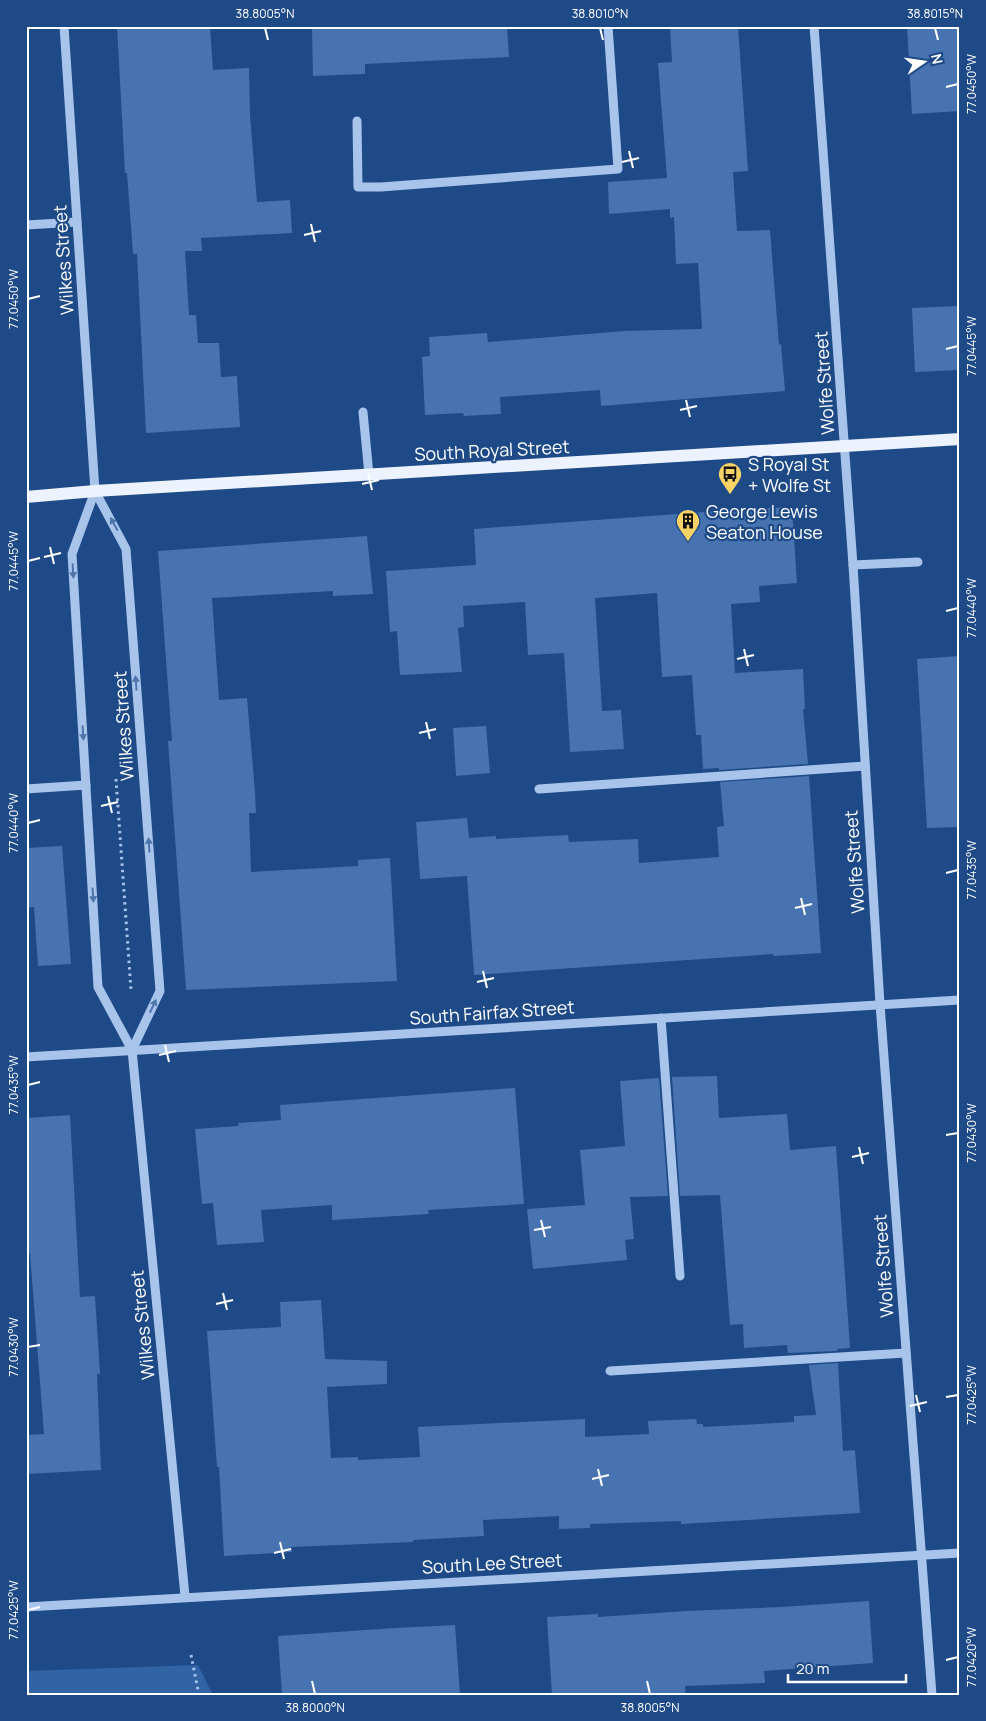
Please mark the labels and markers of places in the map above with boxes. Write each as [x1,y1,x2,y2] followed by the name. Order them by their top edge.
[748,452,831,497] place label: S Royal St + Wolfe St
[717,461,743,495] bus stop icon: S Royal St + Wolfe St
[706,499,823,544] place label: George Lewis Seaton House
[675,508,701,542] building icon: George Lewis Seaton House

